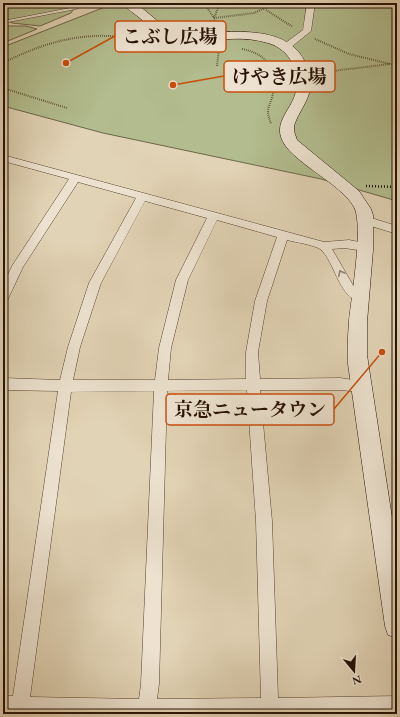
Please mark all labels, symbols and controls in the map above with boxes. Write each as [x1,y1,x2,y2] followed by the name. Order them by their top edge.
[115,21,226,52] callout: こぶし広場
[122,24,218,49] text: こぶし広場
[224,61,335,92] callout: けやき広場
[231,64,327,89] text: けやき広場
[338,269,346,277] one-way arrow
[166,394,334,425] callout: 京急ニュータウン
[174,397,326,422] text: 京急ニュータウン
[334,651,374,691] north arrow
[351,672,363,689] text: N

